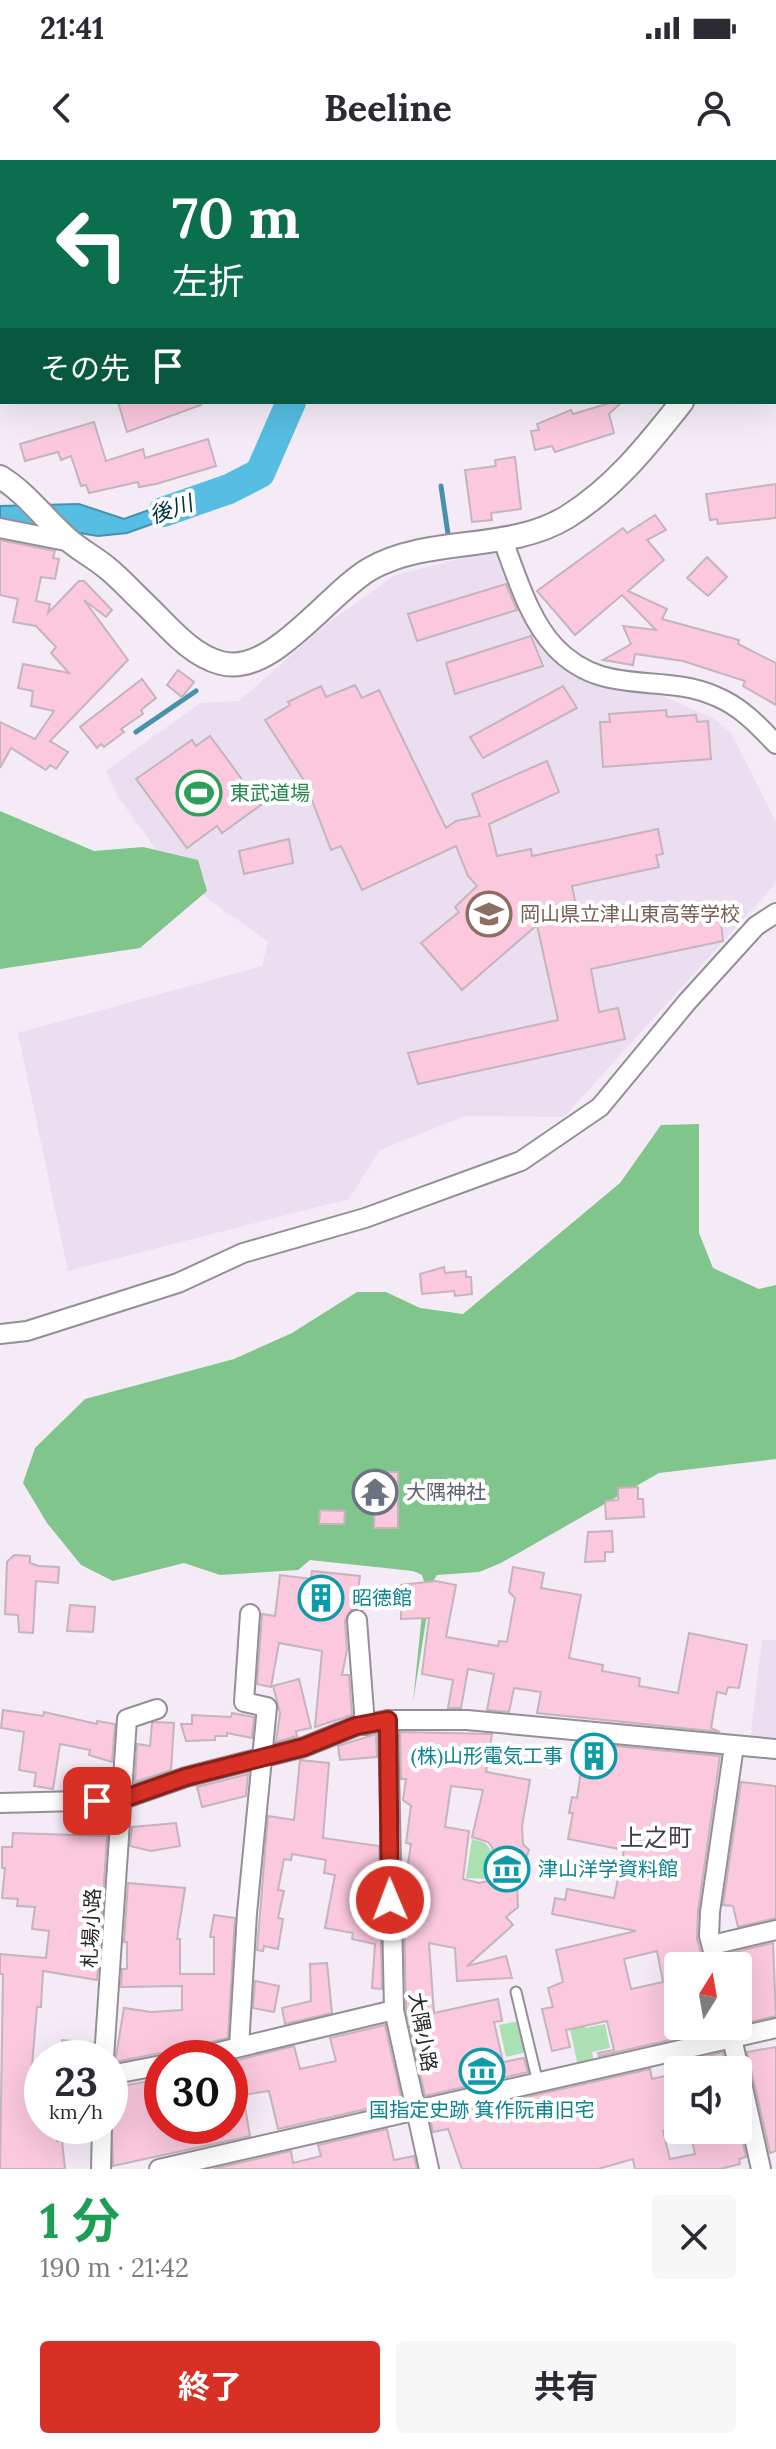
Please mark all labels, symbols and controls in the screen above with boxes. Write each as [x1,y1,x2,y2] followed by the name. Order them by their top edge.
[40,9,104,47] text: 21:41
[324,85,452,131] text: Beeline
[40,86,84,130] icon: back
[692,86,736,130] icon: person
[172,182,300,253] text: 70 m
[40,192,144,296] icon: left
[172,258,244,304] text: 左折
[146,344,190,388] icon: arrive
[40,349,130,387] text: その先
[146,488,198,529] water label: 後川
[175,769,223,817] sports icon: 東武道場
[230,780,310,805] place label: 東武道場
[465,890,513,938] school or university icon: 岡山県立津山東高等学校
[520,901,740,926] place label: 岡山県立津山東高等学校
[351,1468,399,1516] temple icon: 大隅神社
[406,1479,486,1504] place label: 大隅神社
[297,1574,345,1622] building icon: 昭徳館
[352,1585,412,1610] place label: 昭徳館
[570,1732,618,1780] building icon: (株)山形電気工事
[411,1743,563,1769] place label: (株)山形電気工事
[63,1767,131,1835] pin
[75,1779,119,1823] icon: arrive
[620,1822,692,1853] district label: 上之町
[483,1845,531,1893] museum icon: 津山洋学資料館
[538,1856,678,1881] place label: 津山洋学資料館
[348,1858,432,1942] position arrow
[76,1887,105,1969] street label: 札場小路
[664,1952,752,2040] north arrow
[664,1952,752,2144] map controls
[404,1990,443,2073] street label: 大隅小路
[144,2040,248,2144] speed limit sign: 30
[458,2047,506,2095] museum icon: 国指定史跡 箕作阮甫旧宅
[54,2056,98,2107] text: 23
[664,2056,752,2144] button: sound
[369,2097,595,2122] place label: 国指定史跡 箕作阮甫旧宅
[49,2099,103,2124] text: km/h
[40,2190,120,2251] text: 1 分
[652,2195,736,2279] button: close
[40,2251,189,2284] text: 190 m · 21:42
[40,2341,380,2433] button: 終了
[396,2341,736,2433] button: 共有

